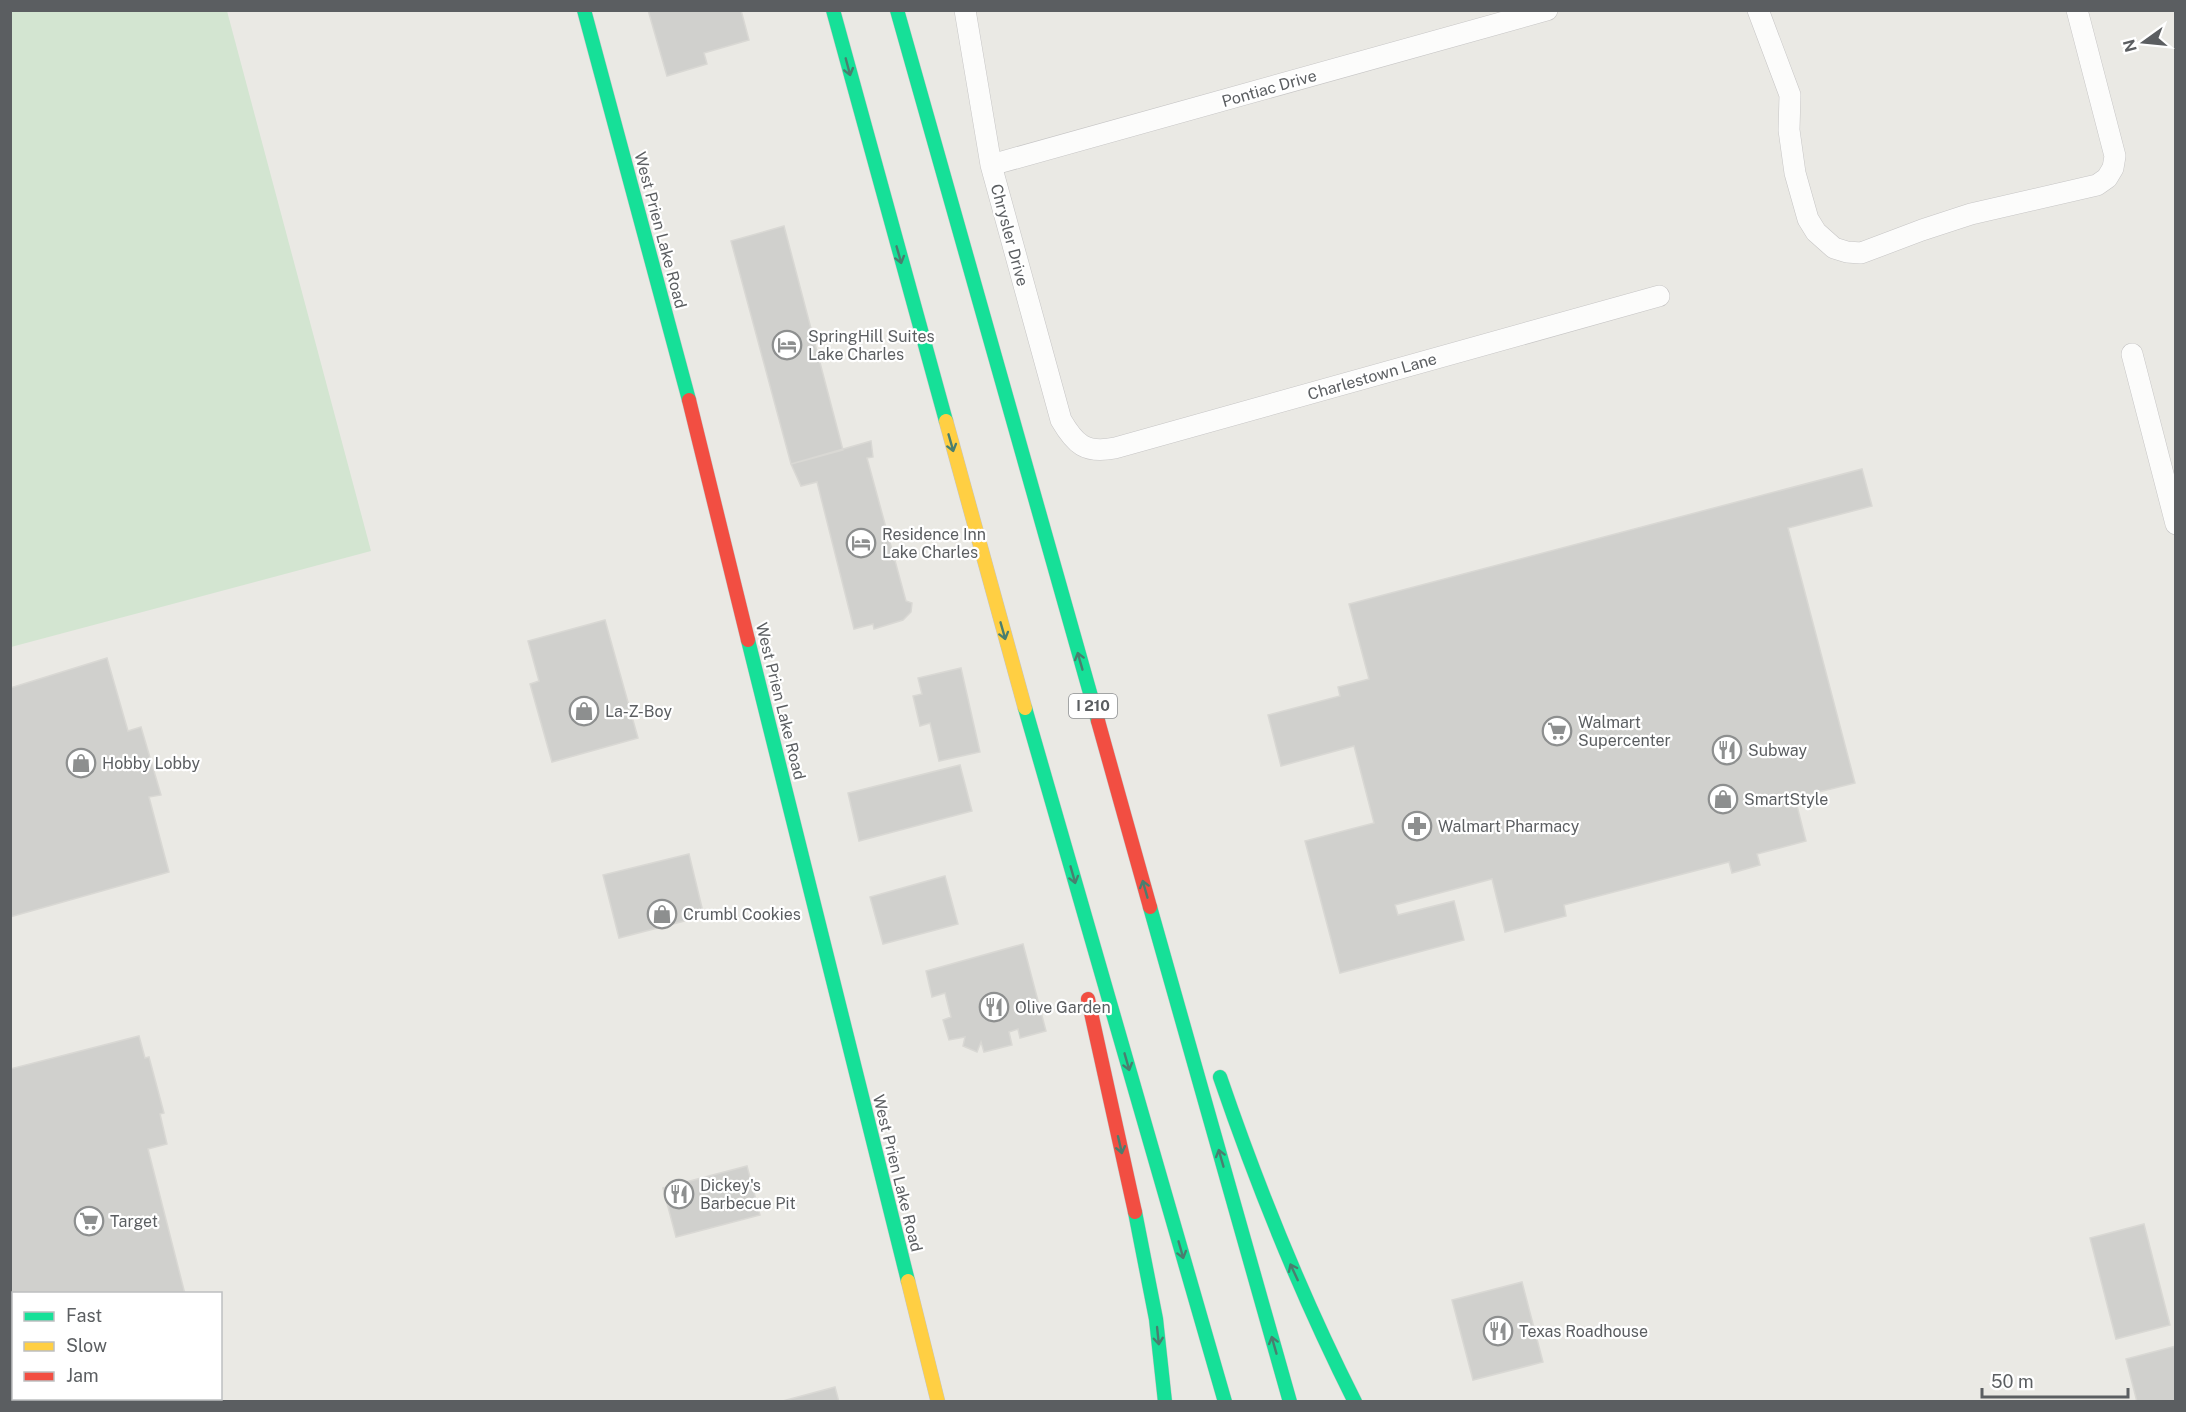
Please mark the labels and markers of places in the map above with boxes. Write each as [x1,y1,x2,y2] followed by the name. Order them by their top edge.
[808,327,935,364] place label: SpringHill Suites Lake Charles
[771,329,803,361] hotel icon: SpringHill Suites Lake Charles
[882,525,986,562] place label: Residence Inn Lake Charles
[845,527,877,559] hotel icon: Residence Inn Lake Charles
[568,695,600,727] shop icon: La-Z-Boy
[605,702,672,721] place label: La-Z-Boy
[1578,713,1671,750] place label: Walmart Supercenter
[1541,715,1573,747] supermarket icon: Walmart Supercenter
[1711,734,1743,766] restaurant icon: Subway
[1748,741,1807,760] place label: Subway
[65,747,97,779] shop icon: Hobby Lobby
[102,754,201,773] place label: Hobby Lobby
[1707,783,1739,815] shop icon: SmartStyle
[1744,790,1828,809] place label: SmartStyle
[1401,810,1433,842] pharmacy icon: Walmart Pharmacy
[1438,817,1580,836] place label: Walmart Pharmacy
[646,898,678,930] shop icon: Crumbl Cookies
[683,905,801,924] place label: Crumbl Cookies
[978,991,1010,1023] restaurant icon: Olive Garden
[1015,998,1111,1017] place label: Olive Garden
[700,1176,796,1213] place label: Dickey's Barbecue Pit
[663,1178,695,1210] restaurant icon: Dickey's Barbecue Pit
[73,1205,105,1237] supermarket icon: Target
[110,1212,158,1231] place label: Target
[1482,1315,1514,1347] restaurant icon: Texas Roadhouse
[1519,1322,1648,1341] place label: Texas Roadhouse

